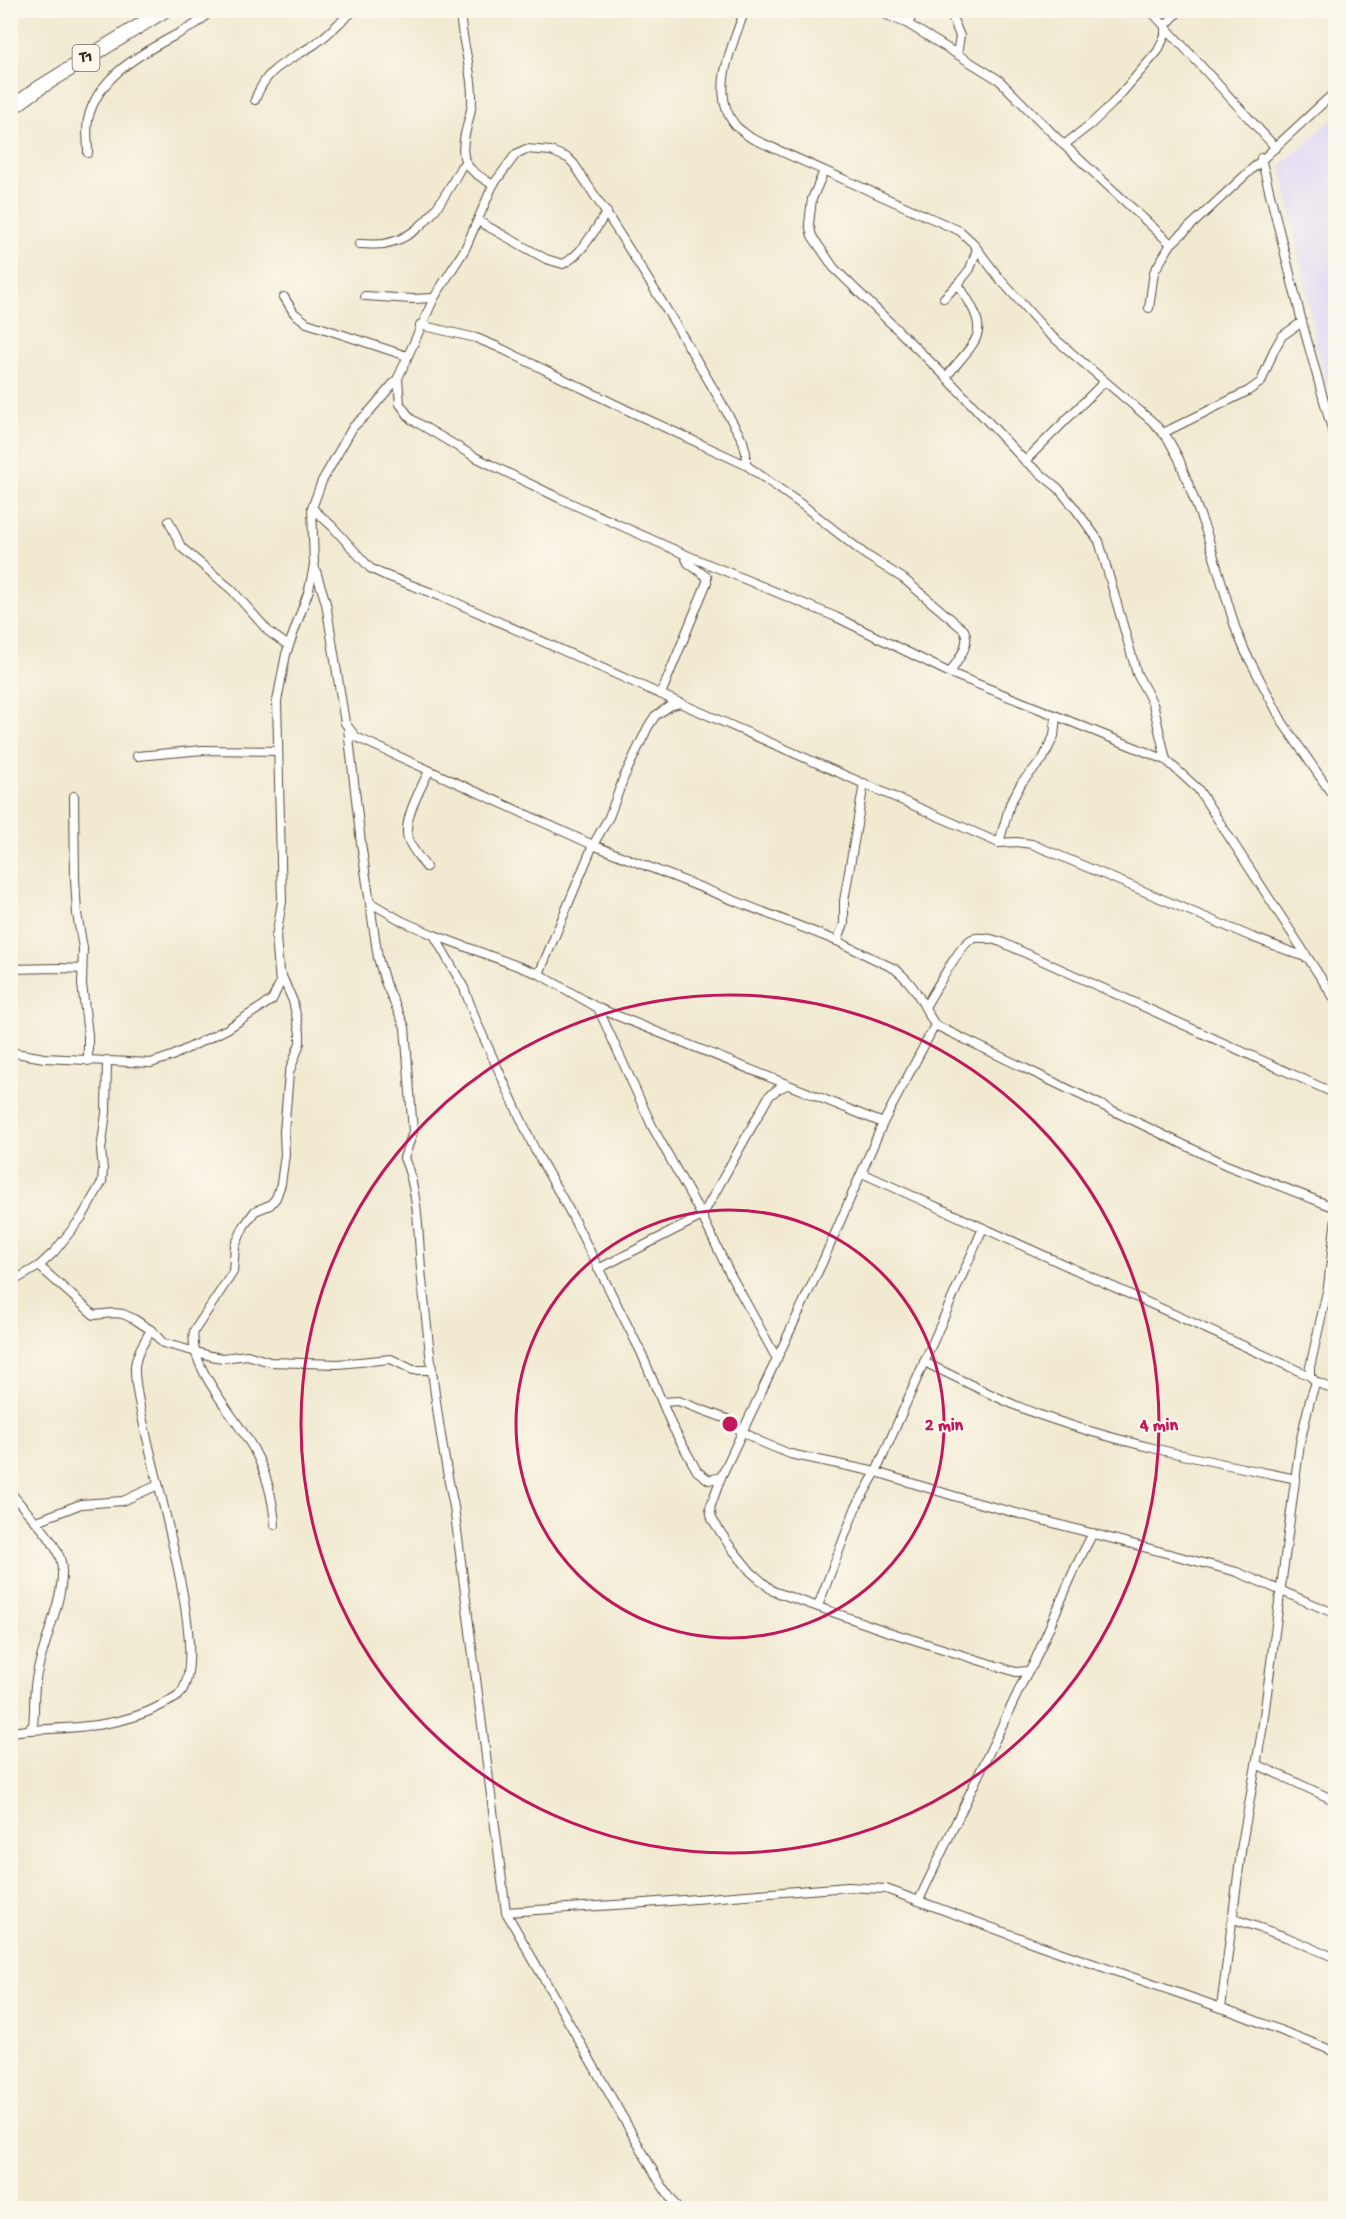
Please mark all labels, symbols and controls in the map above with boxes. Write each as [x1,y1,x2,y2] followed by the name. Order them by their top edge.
[72,45,100,71] road number: T1
[720,1414,740,1434] centre of rings
[925,1416,964,1437] text: 2 min
[1139,1416,1178,1437] text: 4 min

